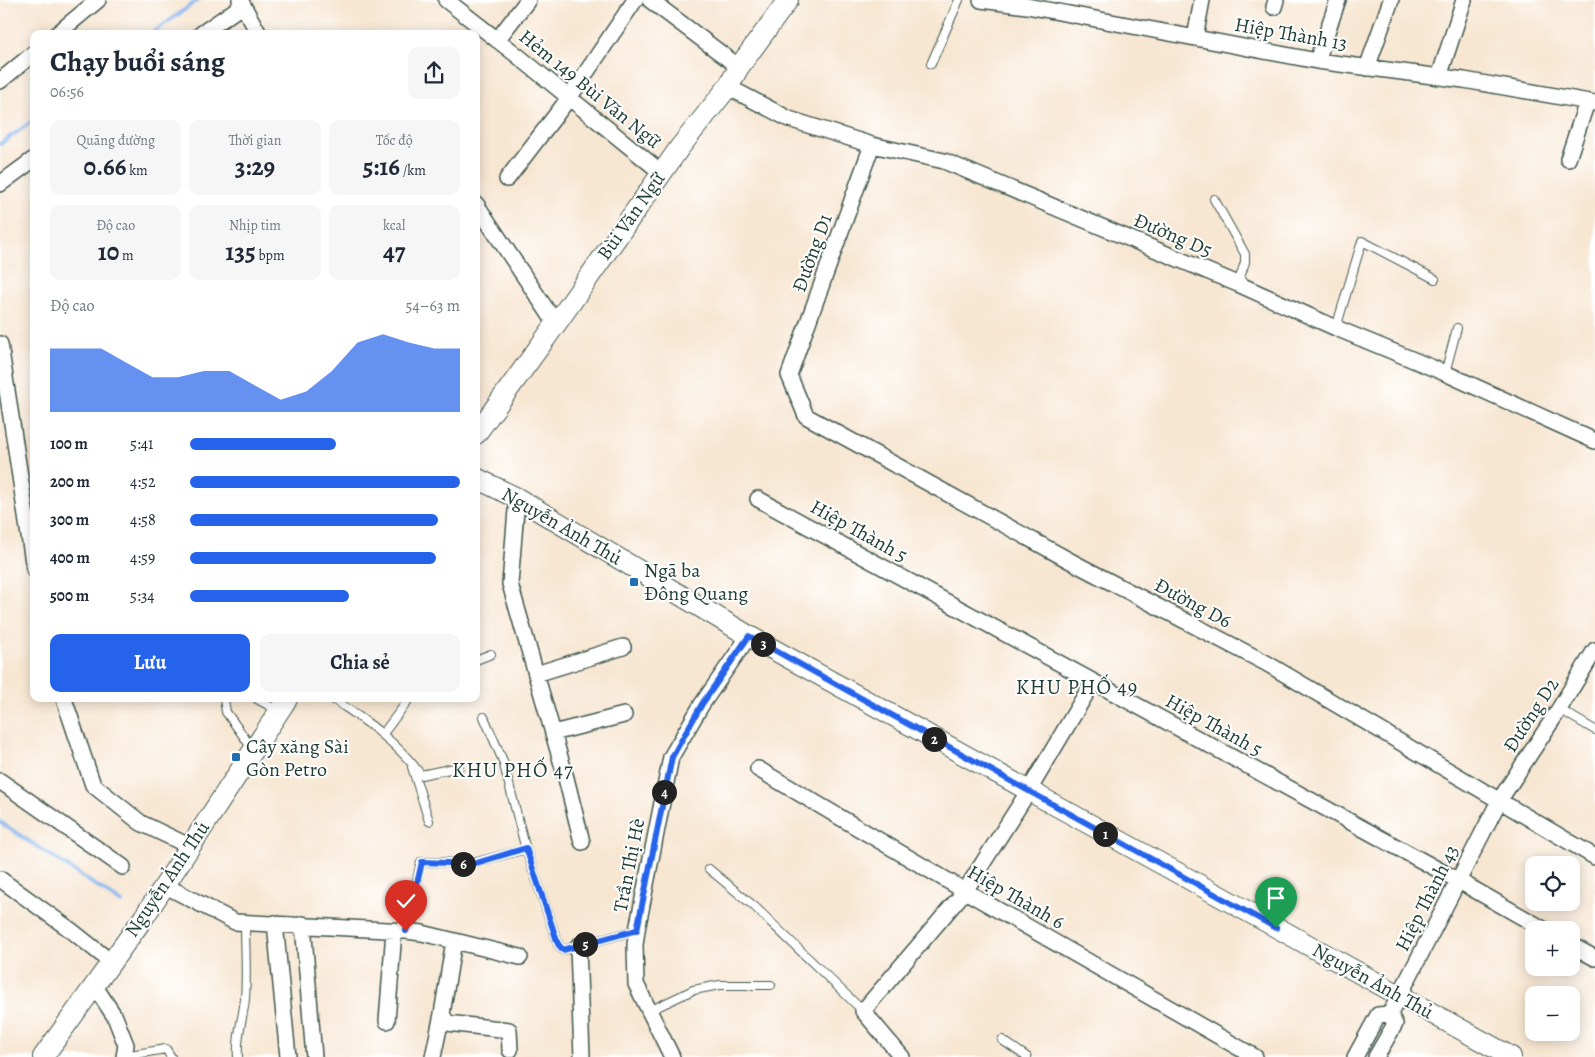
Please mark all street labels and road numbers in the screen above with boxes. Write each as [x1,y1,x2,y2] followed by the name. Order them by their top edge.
[1233,11,1349,57] street label: Hiệp Thành 13
[513,23,667,155] street label: Hẻm 149 Bùi Văn Ngữ
[591,166,671,266] street label: Bùi Văn Ngữ
[1129,206,1217,264] street label: Đường D5
[785,210,839,296] street label: Đường D1
[497,481,627,571] street label: Nguyễn Ảnh Thủ
[806,493,912,569] street label: Hiệp Thành 5
[1150,571,1236,635] street label: Đường D6
[1497,672,1566,758] street label: Đường D2
[1161,687,1267,763] street label: Hiệp Thành 5
[118,815,216,942] street label: Nguyễn Ảnh Thủ
[607,816,651,914] street label: Trần Thị Hè
[1389,840,1465,956] street label: Hiệp Thành 43
[962,858,1070,936] street label: Hiệp Thành 6
[1308,937,1439,1026] street label: Nguyễn Ảnh Thủ

